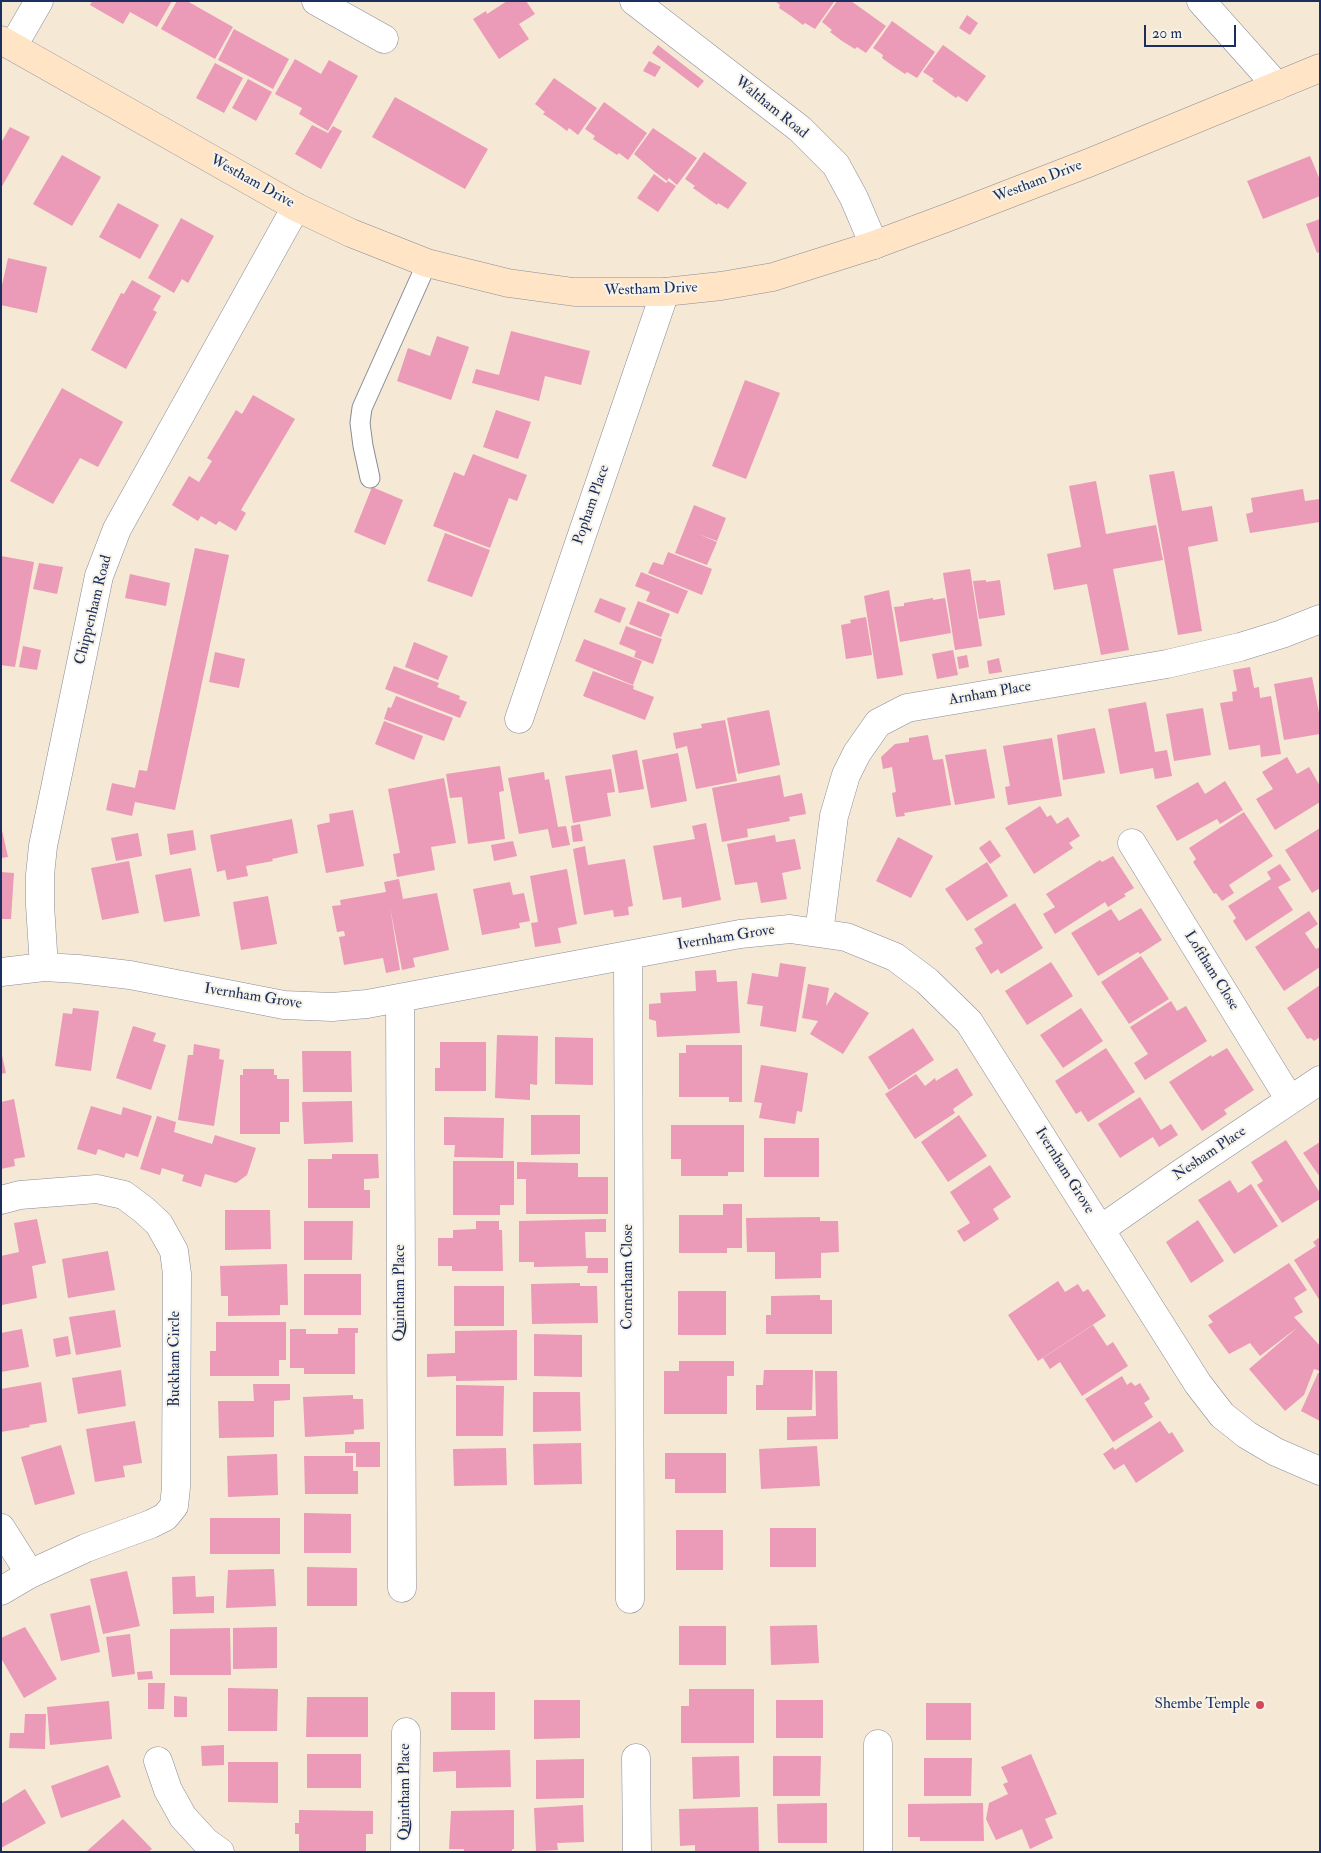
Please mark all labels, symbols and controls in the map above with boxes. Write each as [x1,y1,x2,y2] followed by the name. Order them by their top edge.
[1146,15,1238,47] scale bar
[1152,24,1182,43] text: 20 m
[731,73,811,143] street label: Waltham Road
[207,151,297,213] street label: Westham Drive
[991,157,1085,207] street label: Westham Drive
[604,279,698,301] street label: Westham Drive
[570,463,614,547] street label: Popham Place
[72,553,116,667] street label: Chippenham Road
[948,678,1032,710] street label: Arnham Place
[676,921,776,955] street label: Ivernham Grove
[1179,928,1243,1014] street label: Loftham Close
[203,980,303,1014] street label: Ivernham Grove
[1170,1123,1250,1185] street label: Nesham Place
[1030,1124,1098,1218] street label: Ivernham Grove
[620,1224,638,1330] street label: Cornerham Close
[392,1245,410,1341] street label: Quintham Place
[167,1311,185,1407] street label: Buckham Circle
[1155,1696,1250,1714] place label: Shembe Temple
[1254,1699,1266,1711] marker: Shembe Temple
[397,1744,415,1840] street label: Quintham Place

